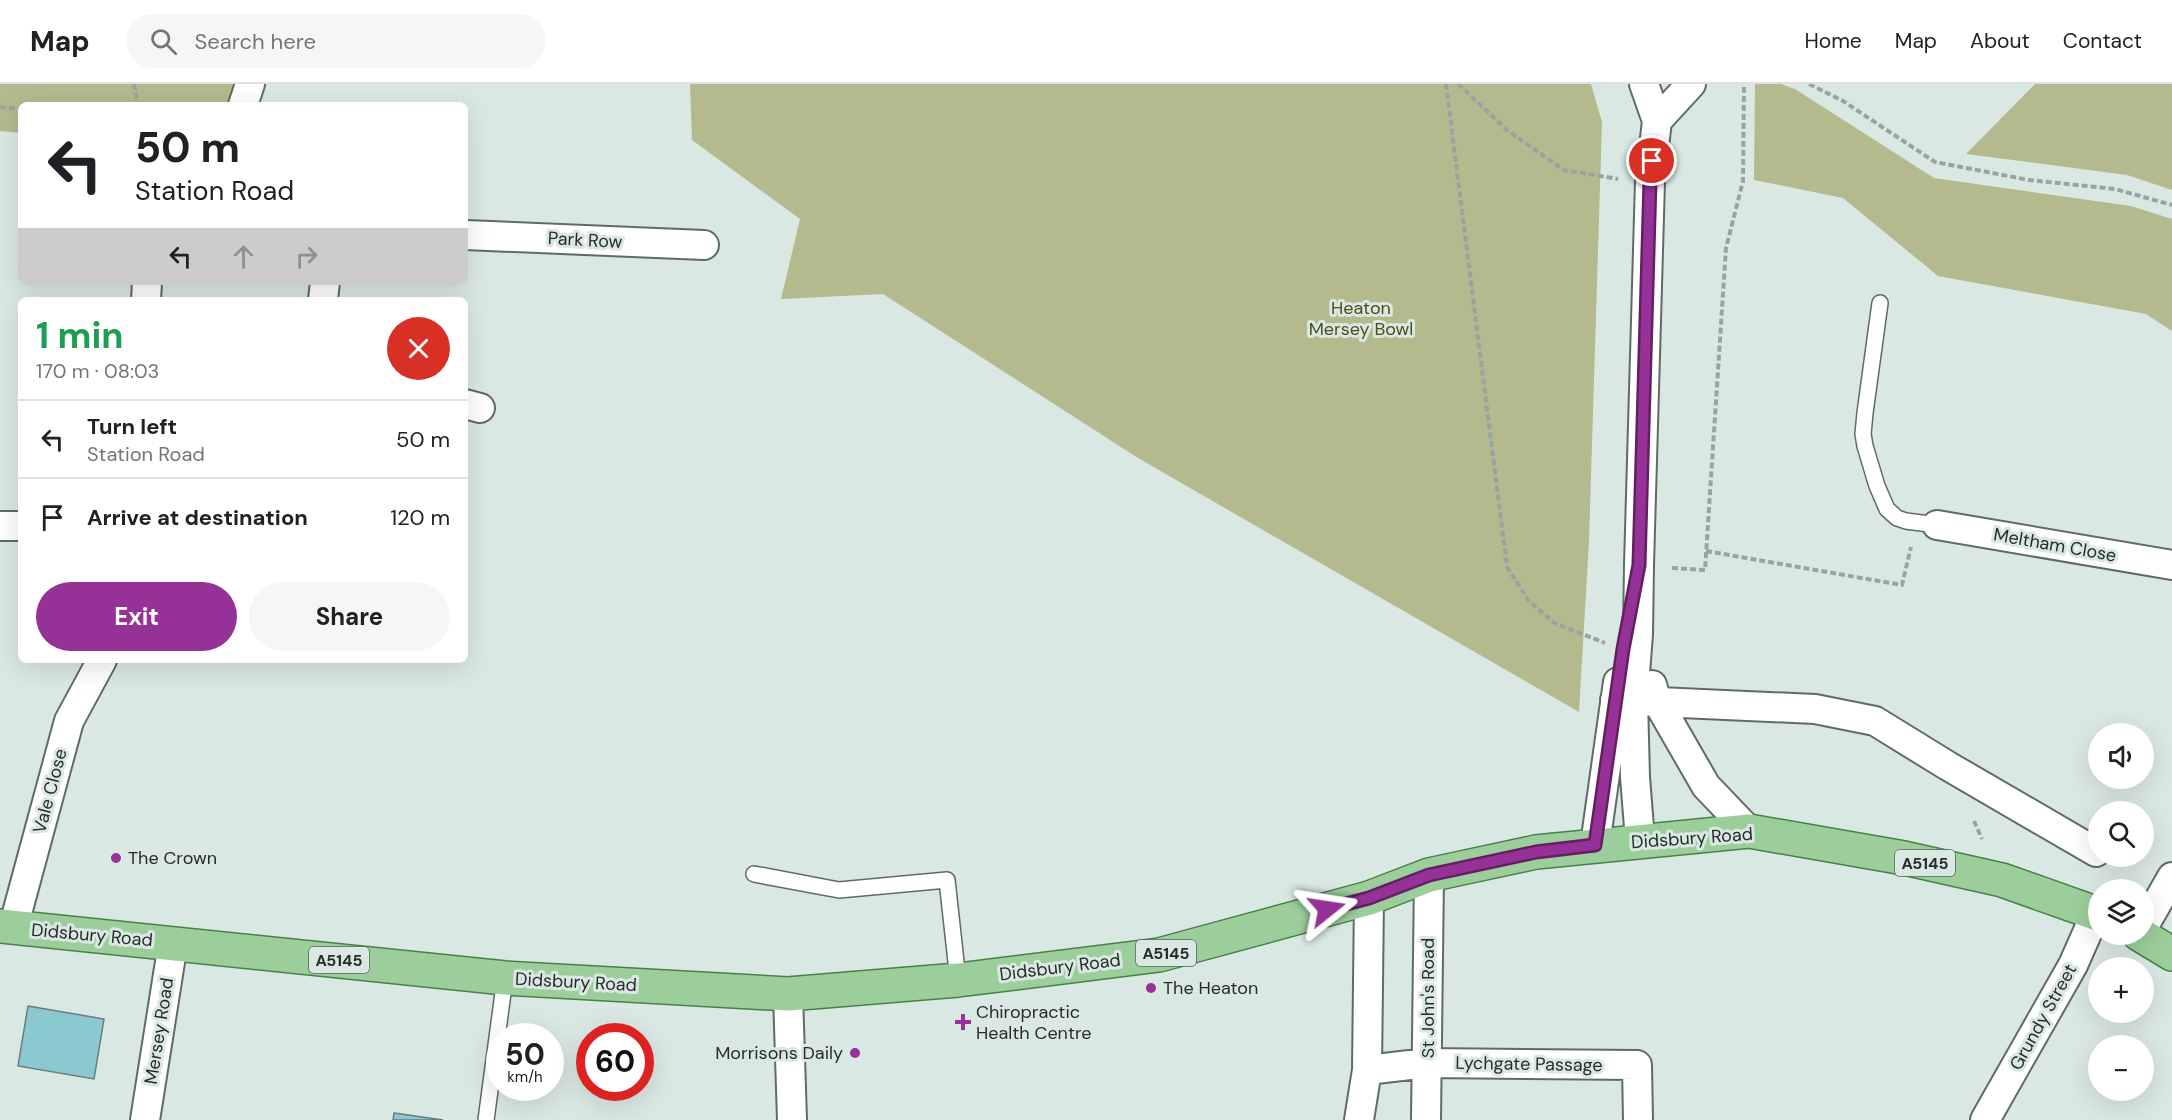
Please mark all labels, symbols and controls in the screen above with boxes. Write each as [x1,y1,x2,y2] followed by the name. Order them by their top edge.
[126,14,546,68] search box
[30,23,90,60] text: Map
[147,25,180,58] icon: search
[195,27,316,56] text: Search here
[1804,27,1862,55] text: Home
[1895,27,1937,55] text: Map
[1970,27,2030,55] text: About
[2063,27,2142,55] text: Contact
[135,120,240,175] text: 50 m
[36,126,114,204] icon: left
[1626,135,1677,186] pin
[1635,144,1668,177] icon: arrive
[135,173,294,208] text: Station Road
[547,226,623,254] street label: Park Row
[164,240,197,273] icon: left
[227,240,260,273] icon: ahead
[290,240,323,273] icon: right
[1309,296,1413,341] park label: Heaton Mersey Bowl
[36,312,124,359] text: 1 min
[387,317,450,380] button: close
[36,358,159,384] text: 170 m · 08:03
[87,412,177,441] text: Turn left
[36,423,69,456] icon: left
[396,425,450,454] text: 50 m
[87,441,205,467] text: Station Road
[36,501,69,534] icon: arrive
[87,503,308,532] text: Arrive at destination
[390,503,450,532] text: 120 m
[1992,522,2118,568] street label: Meltham Close
[36,582,237,651] button: Exit
[249,582,450,651] button: Share
[2088,723,2154,1101] map controls
[2088,723,2154,789] button: sound
[27,746,73,836] street label: Vale Close
[2088,801,2154,867] button: search
[1630,822,1754,854] street label: Didsbury Road
[128,846,217,870] place label: The Crown
[1895,850,1955,876] road number: A5145
[109,851,123,865] marker: The Crown
[1295,877,1359,941] position arrow
[2088,879,2154,945] button: layers
[30,918,154,952] street label: Didsbury Road
[1416,938,1440,1058] street label: St John's Road
[1136,940,1196,966] road number: A5145
[309,947,369,973] road number: A5145
[998,948,1122,986] street label: Didsbury Road
[2088,957,2154,1023] button: +
[2004,960,2082,1074] street label: Grundy Street
[514,967,638,997] street label: Didsbury Road
[139,976,179,1086] street label: Mersey Road
[1163,976,1258,1000] place label: The Heaton
[1144,981,1158,995] marker: The Heaton
[976,1000,1092,1045] place label: Chiropractic Health Centre
[954,1013,972,1031] marker: Chiropractic Health Centre
[576,1023,654,1101] speed limit sign: 60
[505,1035,545,1074] text: 50
[2088,1035,2154,1101] button: −
[715,1041,843,1065] place label: Morrisons Daily
[848,1046,862,1060] marker: Morrisons Daily
[1455,1051,1603,1077] street label: Lychgate Passage
[507,1067,543,1087] text: km/h

